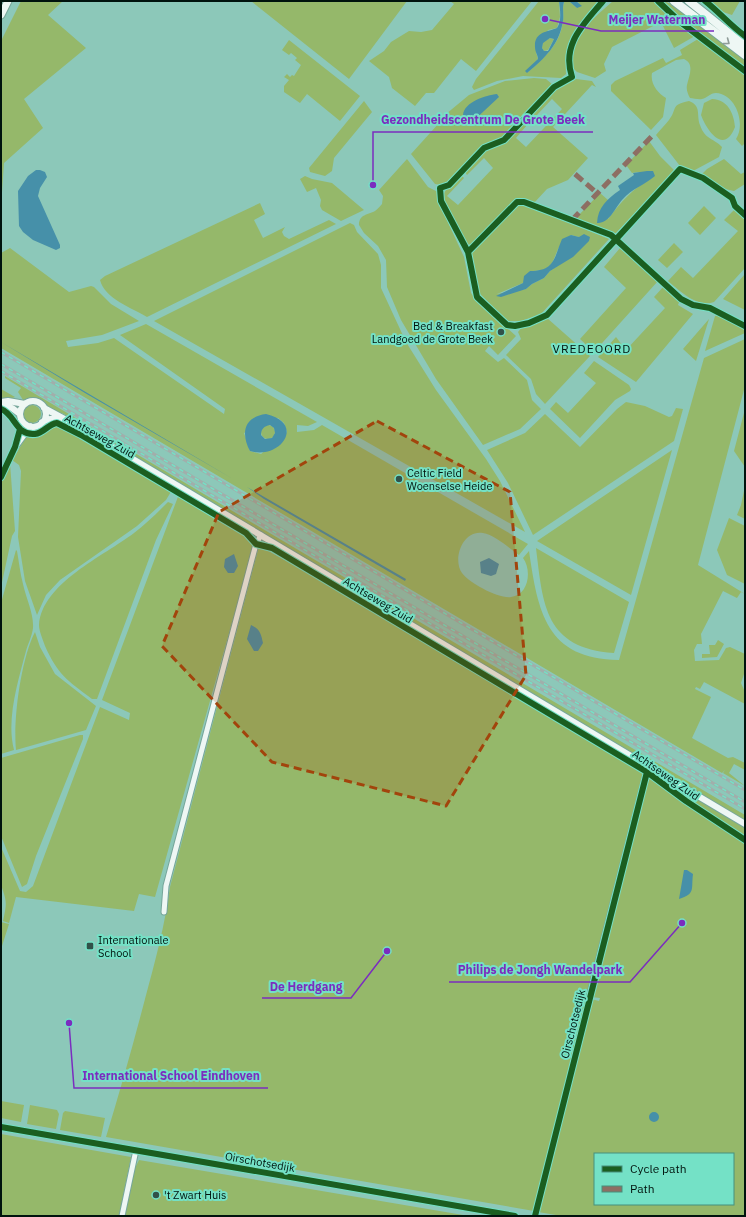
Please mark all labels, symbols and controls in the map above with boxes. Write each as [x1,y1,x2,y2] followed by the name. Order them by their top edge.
[601,7,714,31] callout: Meijer Waterman
[609,12,705,27] text: Meijer Waterman
[723,37,730,44] one-way arrow
[373,108,593,132] callout: Gezondheidscentrum De Grote Beek
[381,112,585,127] text: Gezondheidscentrum De Grote Beek
[372,319,493,346] place label: Bed & Breakfast Landgoed de Grote Beek
[496,327,506,337] marker: Bed & Breakfast Landgoed de Grote Beek
[553,341,631,356] district label: VREDEOORD
[62,411,138,461] street label: Achtseweg Zuid
[407,466,492,493] place label: Celtic Field Woenselse Heide
[394,474,404,484] marker: Celtic Field Woenselse Heide
[341,574,415,626] street label: Achtseweg Zuid
[630,747,702,803] street label: Achtseweg Zuid
[98,933,169,960] place label: Internationale School
[85,941,95,951] marker: Internationale School
[449,958,630,982] callout: Philips de Jongh Wandelpark
[458,962,622,977] text: Philips de Jongh Wandelpark
[262,974,351,998] callout: De Herdgang
[270,979,343,994] text: De Herdgang
[558,988,588,1060] street label: Oirschotsedijk
[74,1064,268,1088] callout: International School Eindhoven
[82,1068,260,1083] text: International School Eindhoven
[224,1149,296,1175] street label: Oirschotsedijk
[594,1153,734,1205] legend
[630,1161,687,1176] text: Cycle path
[630,1181,655,1196] text: Path
[164,1188,226,1202] place label: 't Zwart Huis
[151,1190,161,1200] marker: 't Zwart Huis

